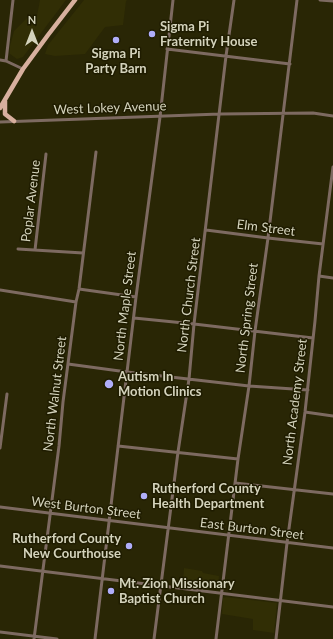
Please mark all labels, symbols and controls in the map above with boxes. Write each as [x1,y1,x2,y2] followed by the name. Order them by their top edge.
[12,12,52,52] north arrow
[28,13,36,26] text: N
[160,19,257,50] place label: Sigma Pi Fraternity House
[147,29,157,39] marker: Sigma Pi Fraternity House
[111,35,121,45] marker: Sigma Pi Party Barn
[85,46,147,77] place label: Sigma Pi Party Barn
[53,98,167,118] street label: West Lokey Avenue
[18,159,44,243] street label: Poplar Avenue
[236,217,296,239] street label: Elm Street
[174,237,204,353] street label: North Church Street
[111,250,139,362] street label: North Maple Street
[233,262,261,374] street label: North Spring Street
[40,335,70,453] street label: North Walnut Street
[280,338,310,466] street label: North Academy Street
[118,369,201,400] place label: Autism In Motion Clinics
[103,378,115,390] marker: Autism In Motion Clinics
[152,481,264,512] place label: Rutherford County Health Department
[139,491,149,501] marker: Rutherford County Health Department
[30,494,142,522] street label: West Burton Street
[199,515,305,543] street label: East Burton Street
[12,531,121,562] place label: Rutherford County New Courthouse
[124,541,134,551] marker: Rutherford County New Courthouse
[119,576,235,607] place label: Mt. Zion Missionary Baptist Church
[106,586,116,596] marker: Mt. Zion Missionary Baptist Church

